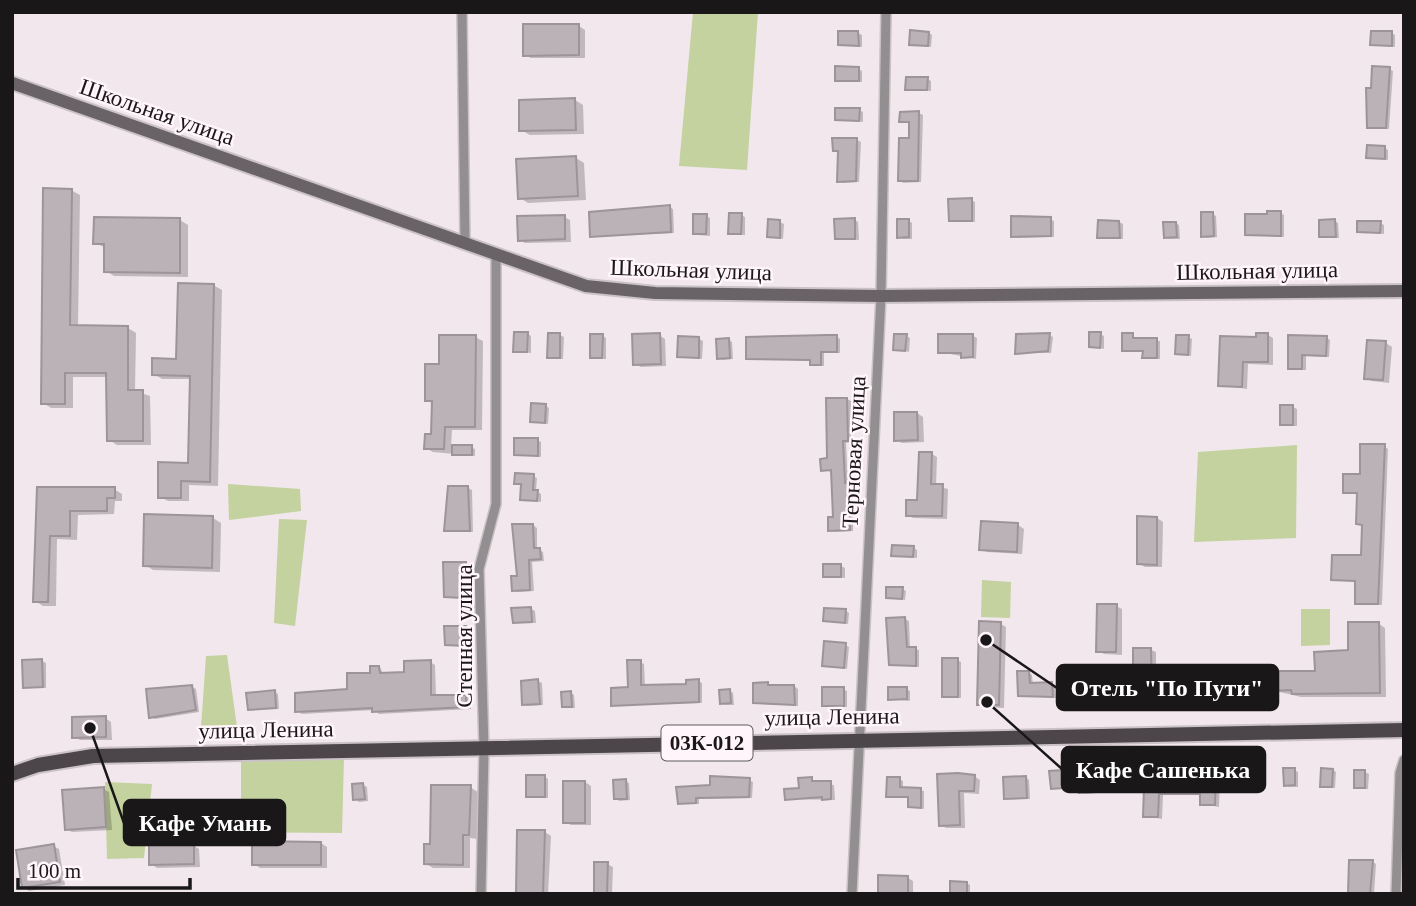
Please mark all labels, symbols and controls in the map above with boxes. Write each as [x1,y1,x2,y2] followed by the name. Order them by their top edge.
[76,74,238,150] street label: Школьная улица
[610,255,772,285] street label: Школьная улица
[1176,257,1338,285] street label: Школьная улица
[838,375,870,529] street label: Терновая улица
[452,564,477,708] street label: Степная улица
[1057,665,1278,710] callout: Отель "По Пути"
[1071,675,1263,701] text: Отель "По Пути"
[764,703,900,731] street label: улица Ленина
[198,716,334,744] street label: улица Ленина
[662,726,752,760] road number: 03К-012
[1062,747,1265,792] callout: Кафе Сашенька
[1076,757,1250,783] text: Кафе Сашенька
[124,800,285,845] callout: Кафе Умань
[139,810,272,836] text: Кафе Умань
[18,846,189,890] scale bar
[28,859,81,883] text: 100 m

